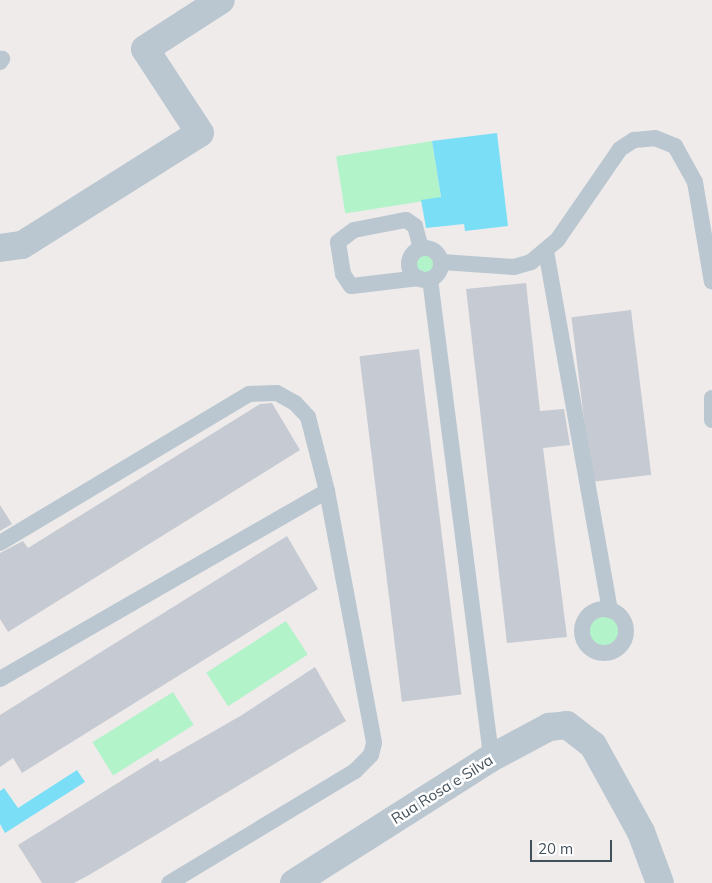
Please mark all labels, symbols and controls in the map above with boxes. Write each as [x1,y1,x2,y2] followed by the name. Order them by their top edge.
[388,751,496,827] street label: Rua Rosa e Silva
[532,830,614,862] scale bar
[538,839,573,858] text: 20 m

